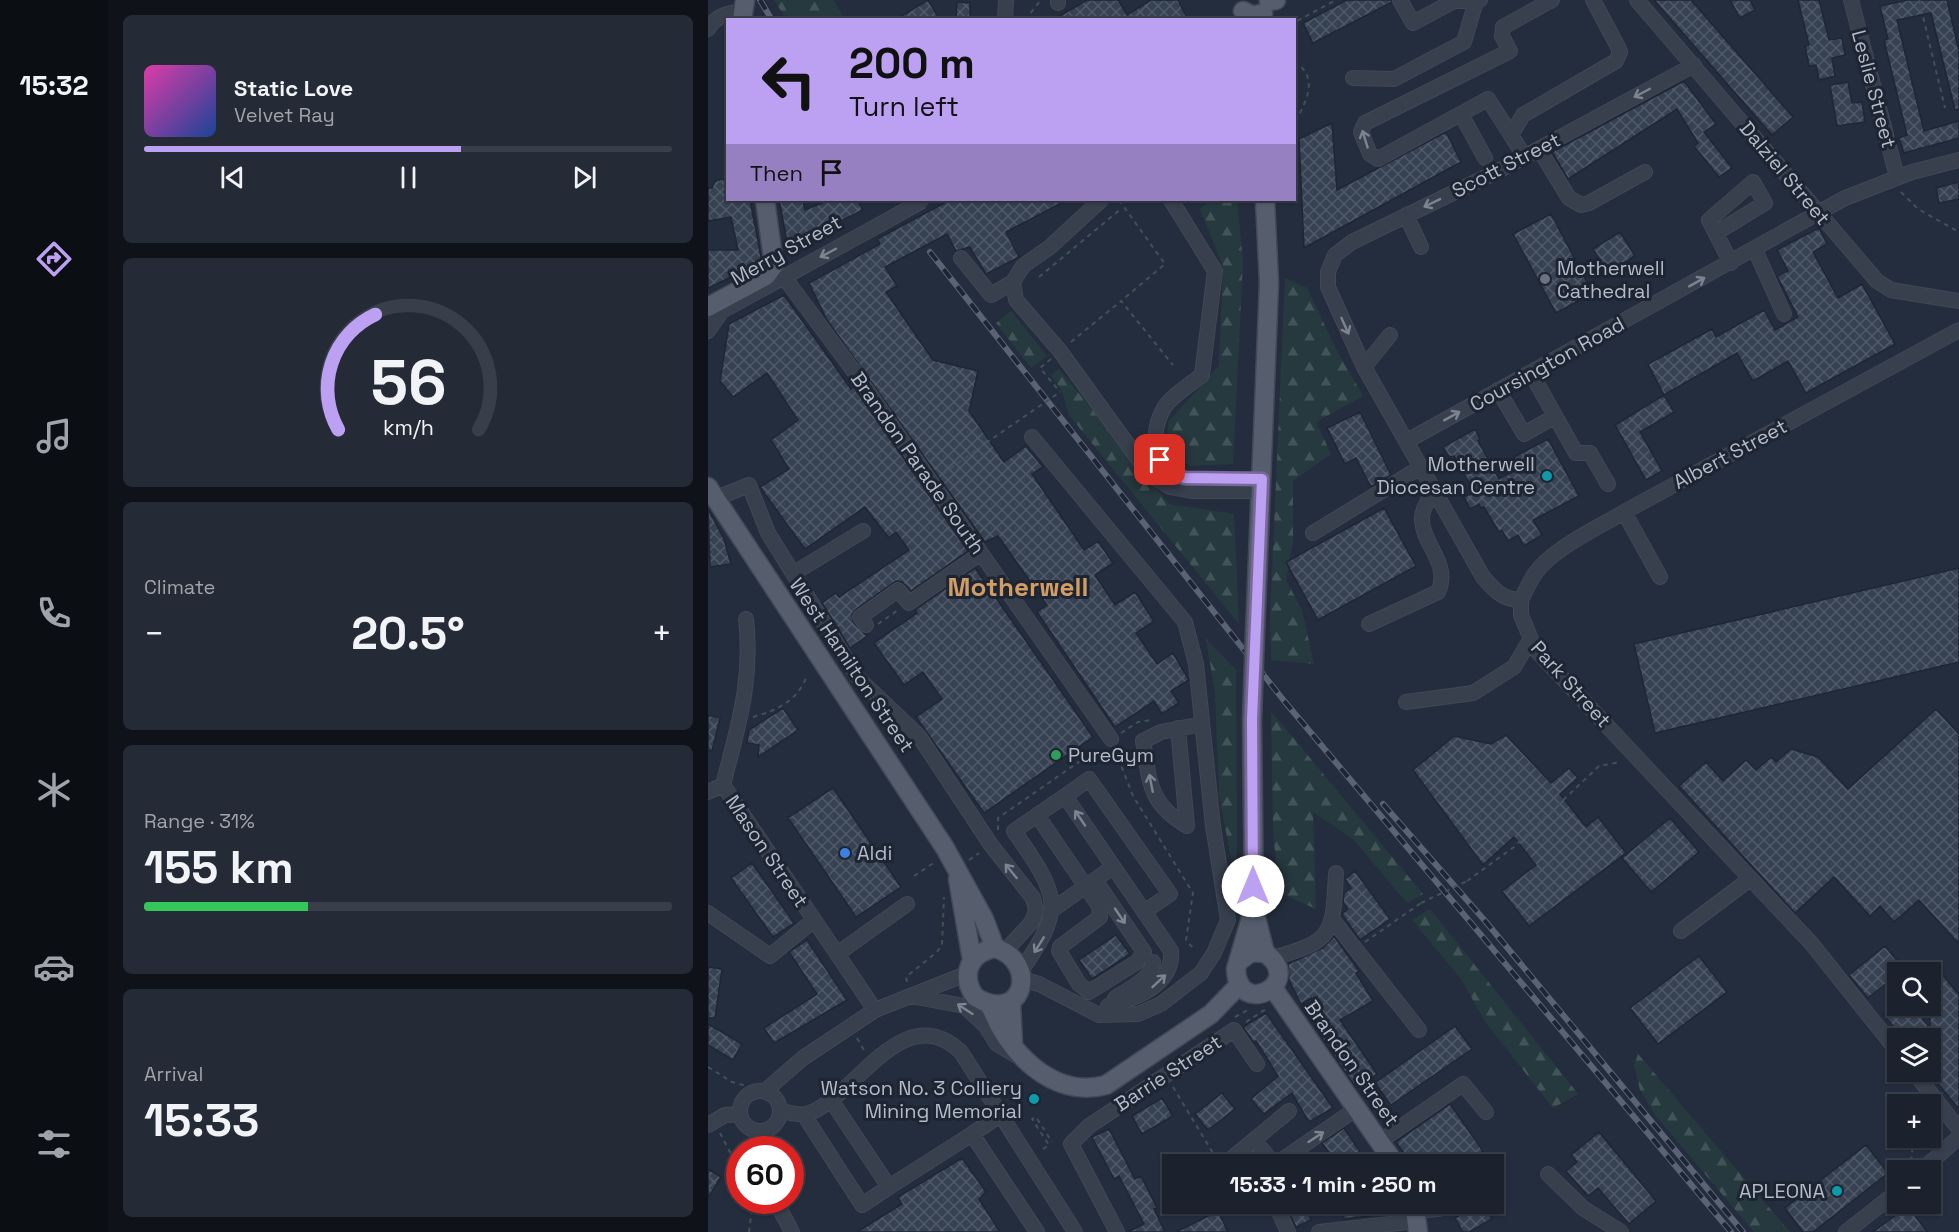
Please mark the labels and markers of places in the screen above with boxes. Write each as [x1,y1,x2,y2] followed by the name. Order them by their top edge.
[1557,255,1665,304] place label: Motherwell Cathedral
[1538,272,1552,286] marker: Motherwell Cathedral
[1134,434,1185,485] pin
[1376,451,1535,500] place label: Motherwell Diocesan Centre
[1540,469,1554,483] marker: Motherwell Diocesan Centre
[1068,742,1154,768] place label: PureGym
[1049,748,1063,762] marker: PureGym
[857,840,892,866] place label: Aldi
[838,846,852,860] marker: Aldi
[821,1075,1022,1124] place label: Watson No. 3 Colliery Mining Memorial
[1027,1092,1041,1106] marker: Watson No. 3 Colliery Mining Memorial
[1739,1178,1825,1204] place label: APLEONA
[1830,1184,1844,1198] marker: APLEONA

